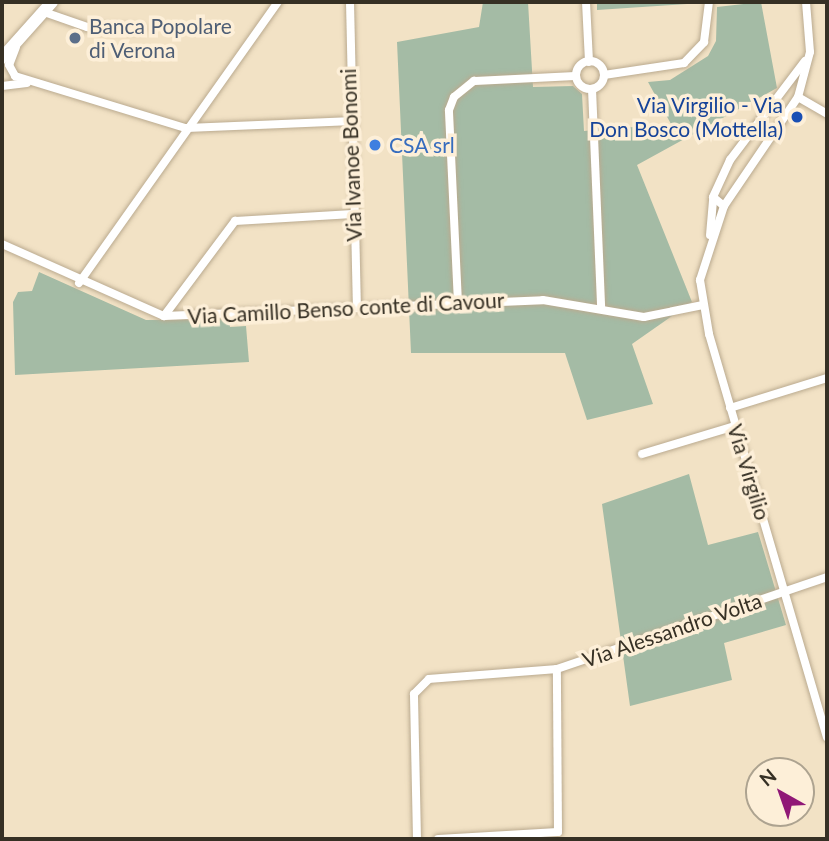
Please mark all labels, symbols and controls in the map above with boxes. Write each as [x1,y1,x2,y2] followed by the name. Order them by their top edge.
[89,13,232,63] place label: Banca Popolare di Verona
[67,30,83,46] marker: Banca Popolare di Verona
[335,68,367,242] street label: Via Ivanoe Bonomi
[589,92,783,142] place label: Via Virgilio - Via Don Bosco (Mottella)
[789,109,805,125] marker: Via Virgilio - Via Don Bosco (Mottella)
[389,132,455,158] place label: CSA srl
[367,137,383,153] marker: CSA srl
[187,287,505,329] street label: Via Camillo Benso conte di Cavour
[722,421,776,523] street label: Via Virgilio
[578,587,766,673] street label: Via Alessandro Volta
[745,757,815,827] north arrow
[754,764,780,791] text: N

